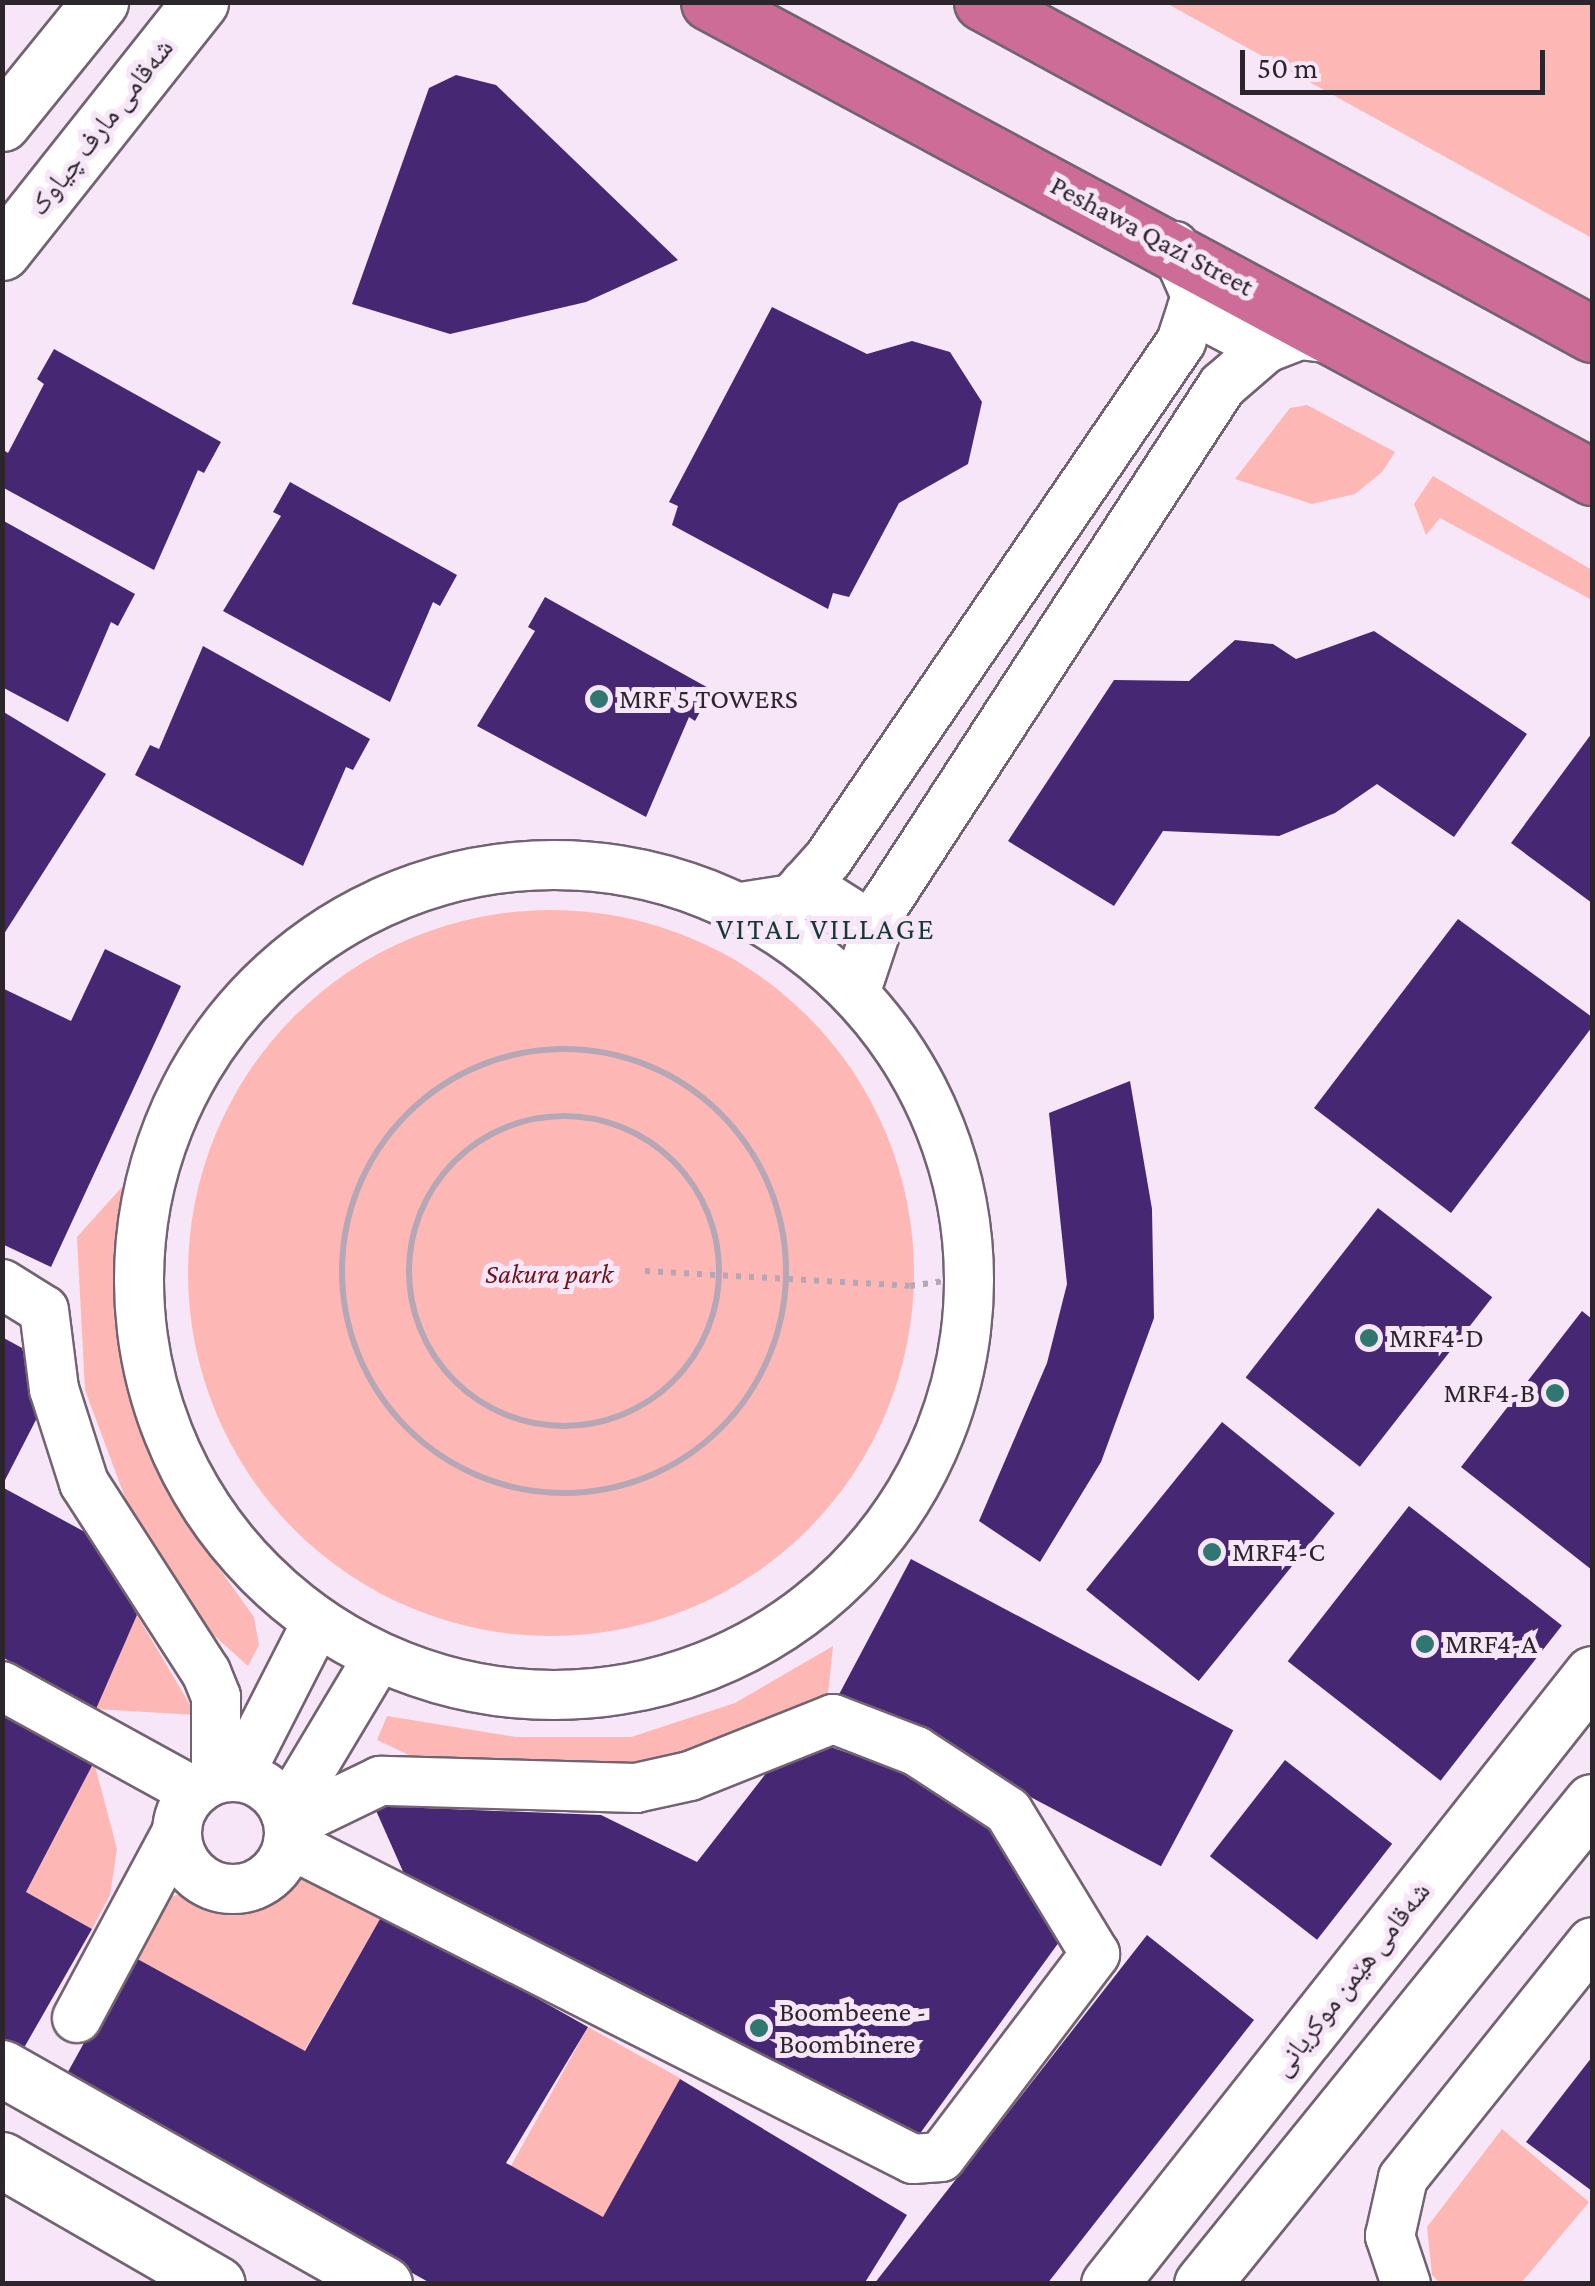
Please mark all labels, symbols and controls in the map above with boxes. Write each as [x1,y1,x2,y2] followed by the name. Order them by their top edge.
[1245,30,1550,92] scale bar
[22,32,180,222] street label: شەقامی مارف چیاوک
[1257,51,1318,84] text: 50 m
[1045,168,1259,304] street label: Peshawa Qazi Street
[619,682,798,716] place label: MRF 5 TOWERS
[588,688,610,710] marker: MRF 5 TOWERS
[716,911,936,947] district label: VITAL VILLAGE
[485,1257,613,1291] park label: Sakura park
[1389,1321,1484,1355] place label: MRF4-D
[1358,1327,1380,1349] marker: MRF4-D
[1443,1376,1535,1410] place label: MRF4-B
[1544,1382,1566,1404] marker: MRF4-B
[1232,1535,1325,1569] place label: MRF4-C
[1201,1541,1223,1563] marker: MRF4-C
[1445,1627,1537,1661] place label: MRF4-A
[1414,1633,1436,1655] marker: MRF4-A
[1265,1875,1437,2083] street label: شەقامی هێمن موکریانی
[779,1995,926,2061] place label: Boombeene - Boombinere
[748,2017,770,2039] marker: Boombeene - Boombinere

